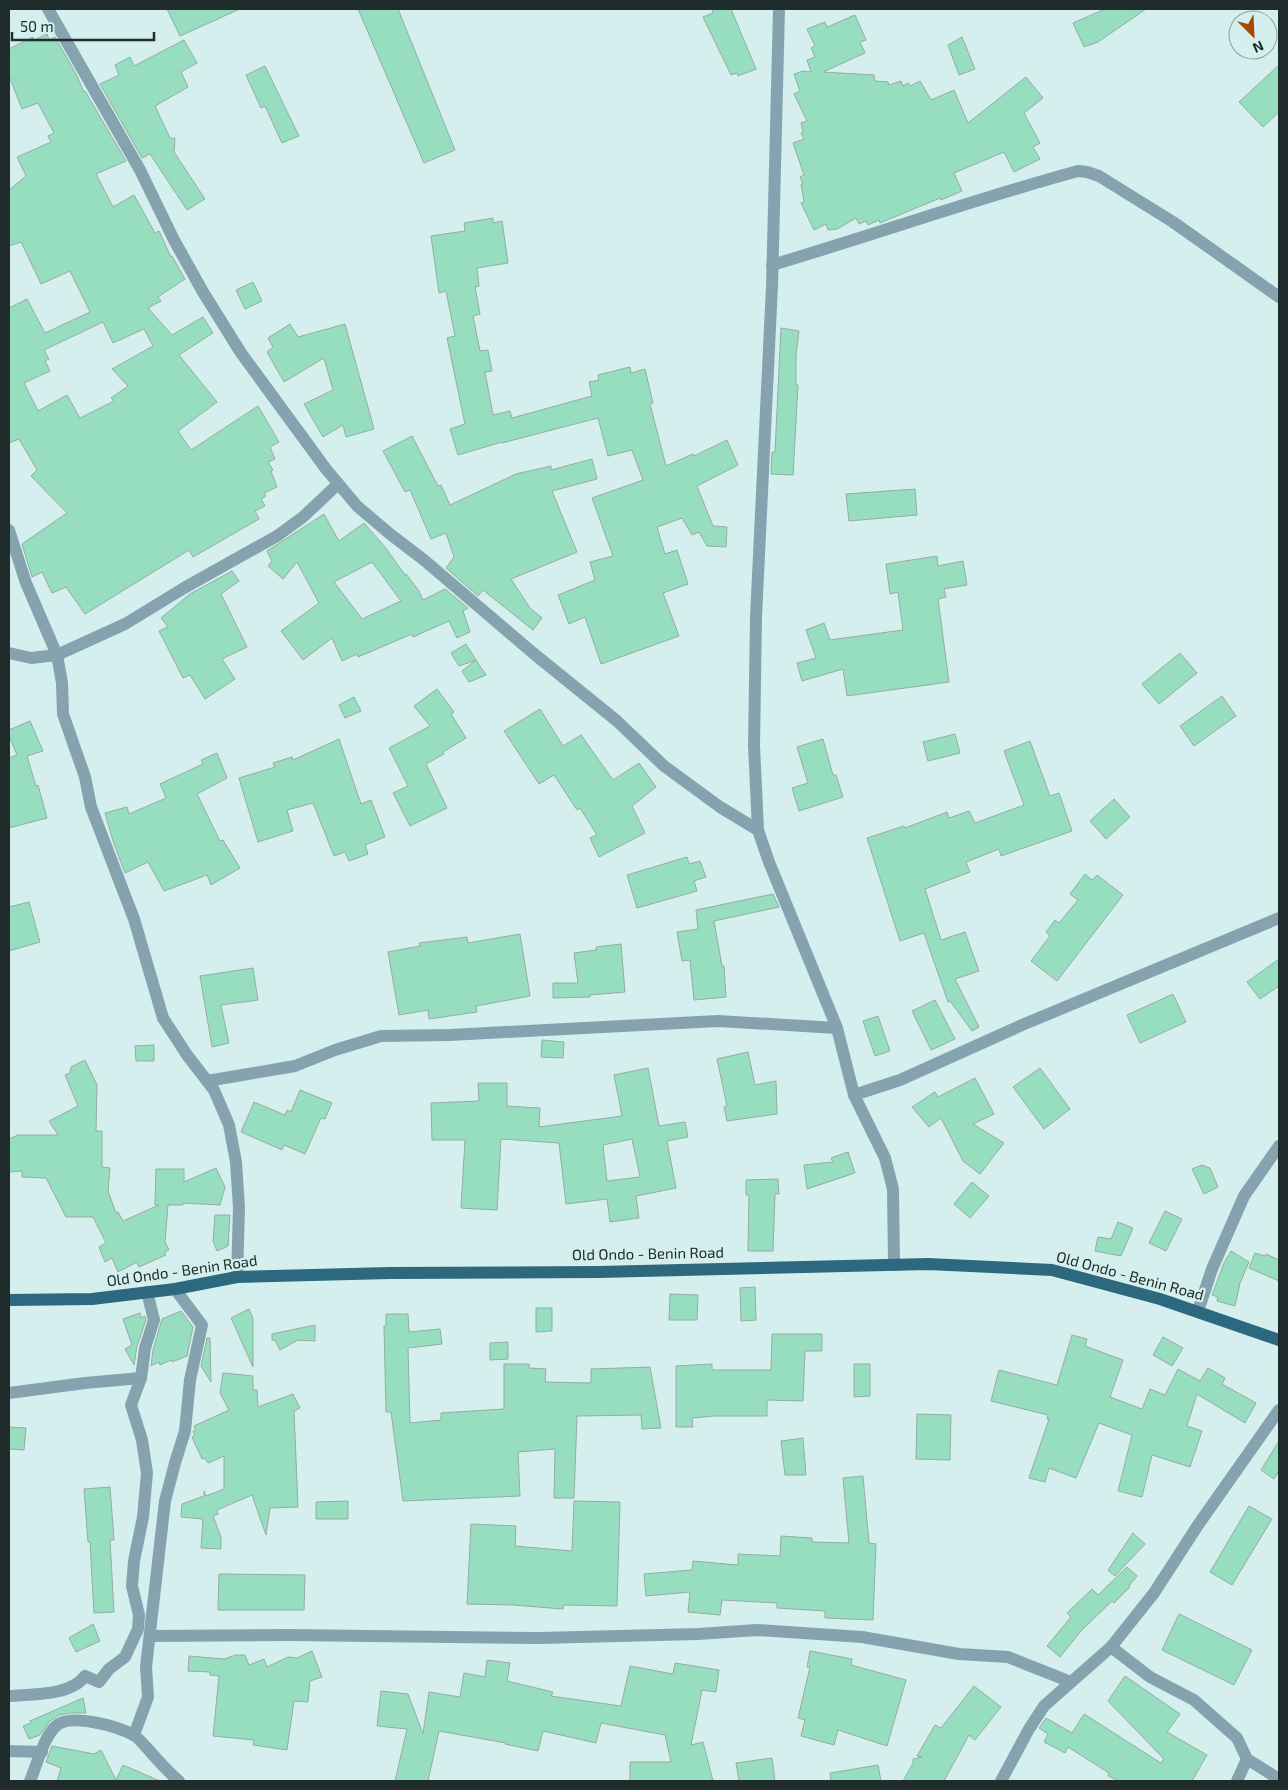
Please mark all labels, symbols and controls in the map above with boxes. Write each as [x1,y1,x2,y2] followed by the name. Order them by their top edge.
[12,10,155,42] scale bar
[1228,10,1278,60] north arrow
[20,17,54,35] text: 50 m
[1250,38,1267,57] text: N
[572,1243,724,1263] street label: Old Ondo - Benin Road
[1054,1247,1206,1303] street label: Old Ondo - Benin Road
[105,1251,258,1290] street label: Old Ondo - Benin Road

